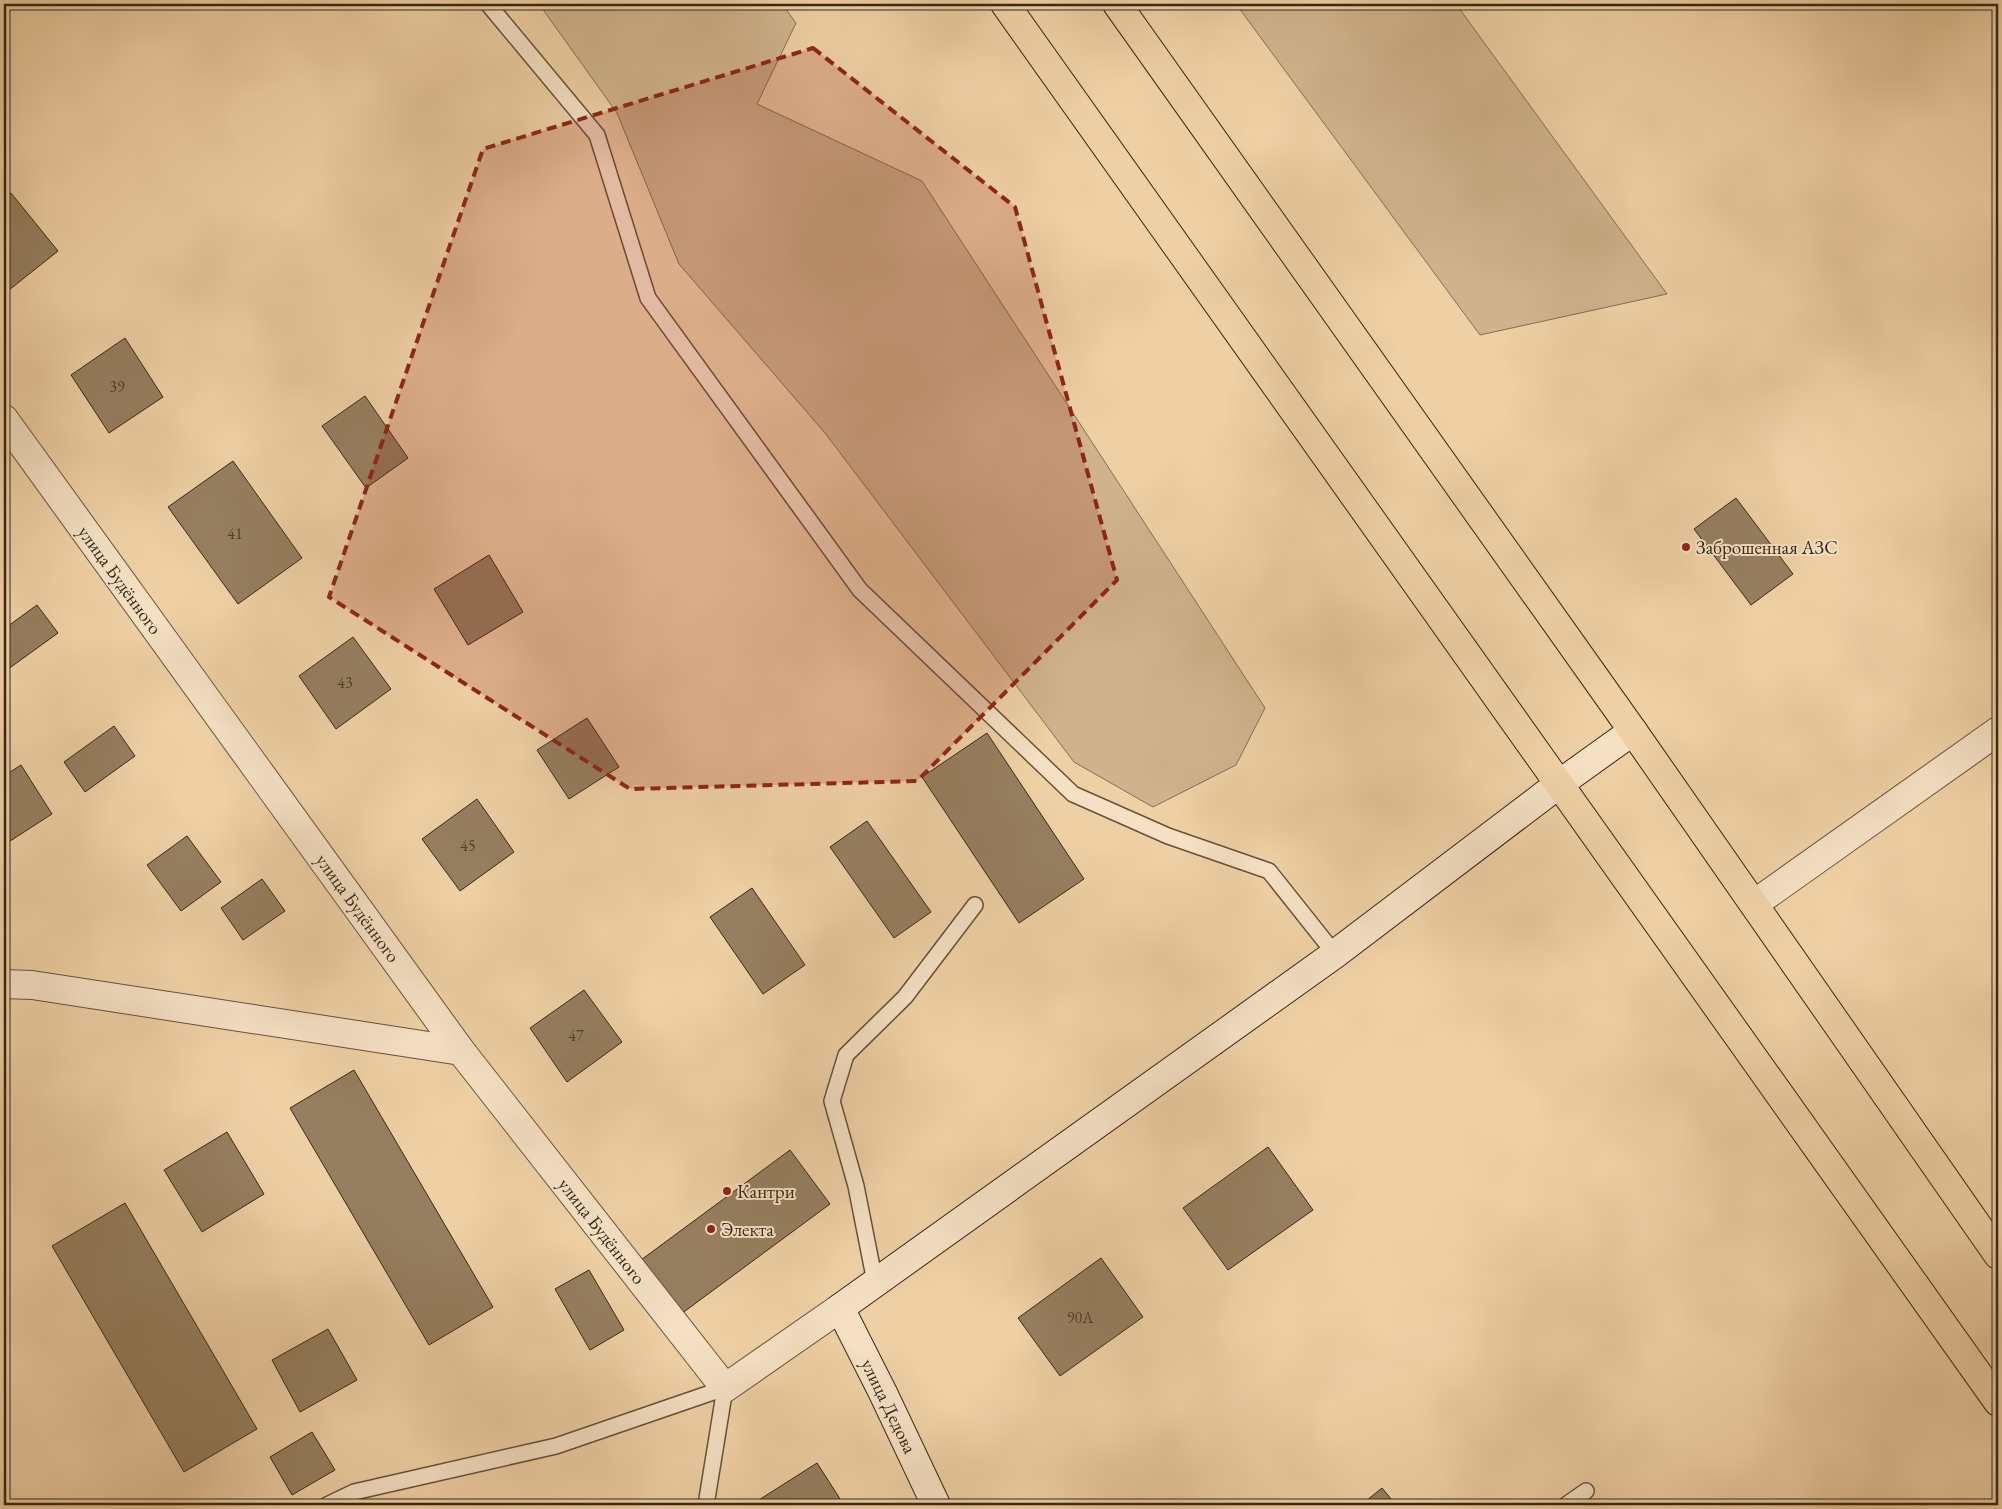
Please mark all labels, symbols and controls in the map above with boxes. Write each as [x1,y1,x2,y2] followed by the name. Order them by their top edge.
[109,376,125,397] house number: 39
[72,521,168,639] street label: улица Будённого
[227,523,243,544] house number: 41
[1696,535,1838,560] place label: Заброшенная АЗС
[1680,541,1692,553] marker: Заброшенная АЗС
[337,672,353,693] house number: 43
[460,835,476,856] house number: 45
[310,849,406,967] street label: улица Будённого
[568,1025,584,1046] house number: 47
[553,1173,651,1289] street label: улица Будённого
[737,1179,795,1204] place label: Кантри
[721,1185,733,1197] marker: Кантри
[721,1217,774,1242] place label: Электа
[705,1223,717,1235] marker: Электа
[1067,1307,1094,1328] house number: 90А
[855,1354,923,1458] street label: улица Дедова

